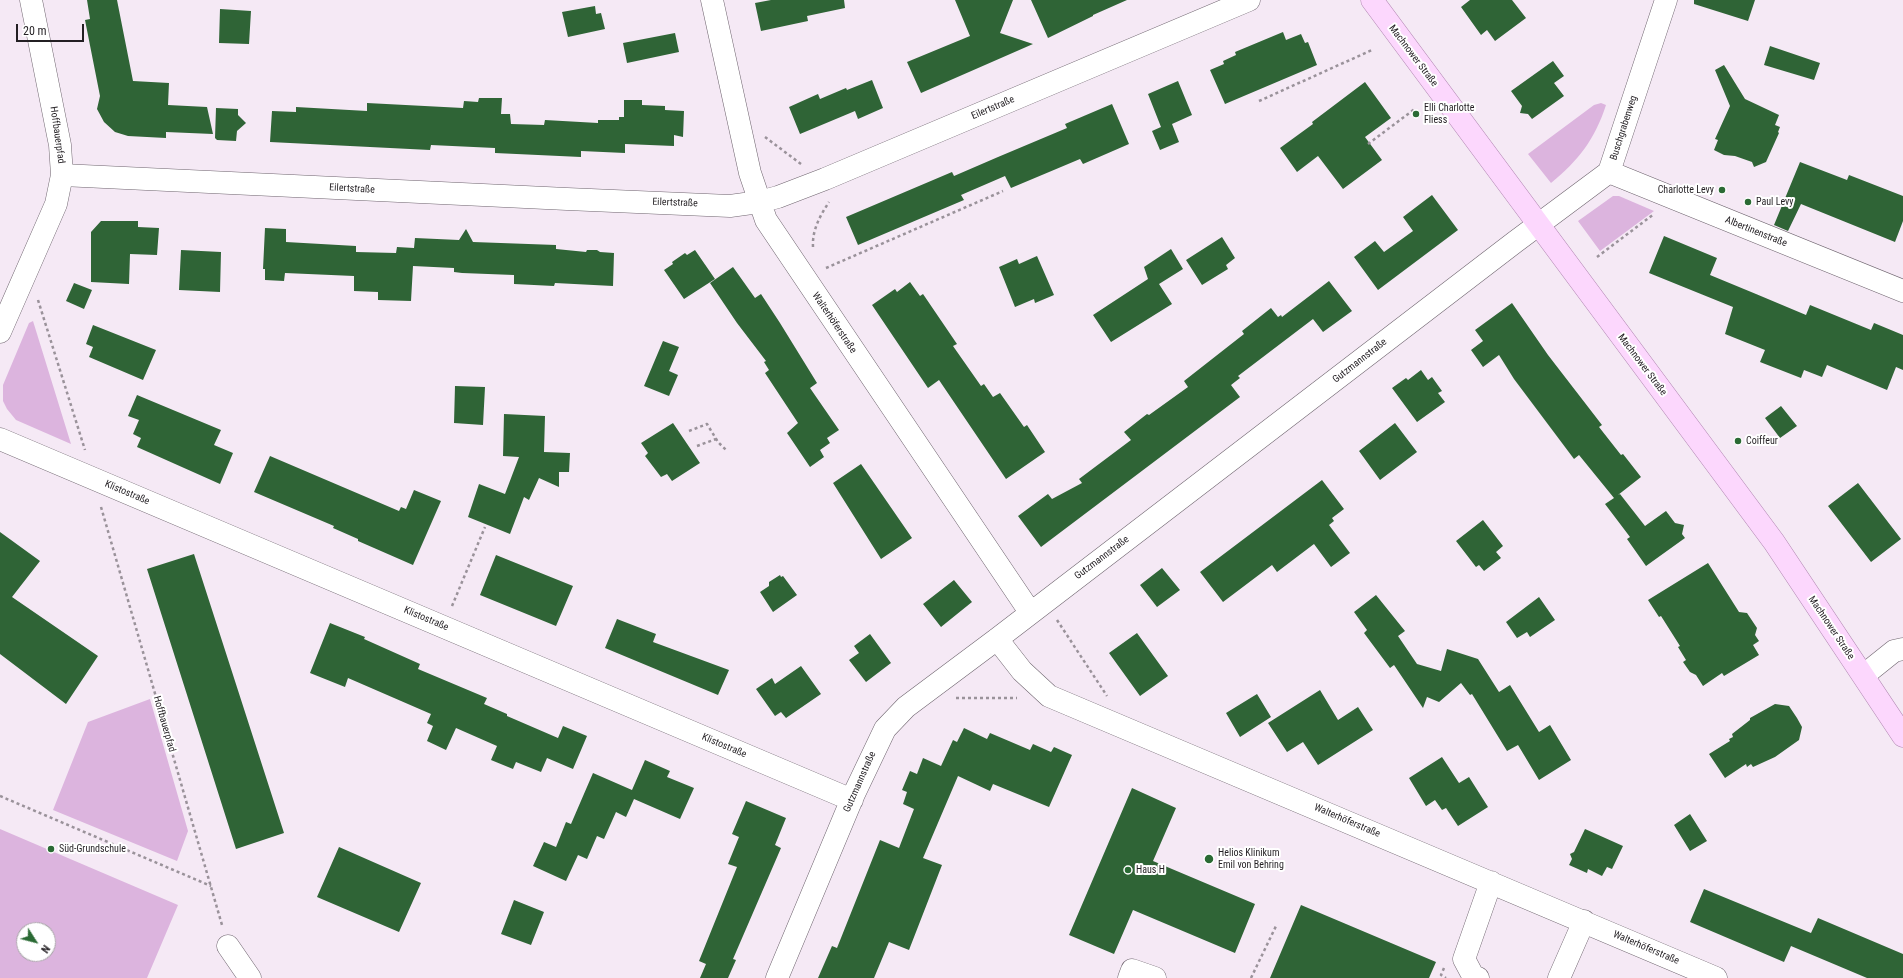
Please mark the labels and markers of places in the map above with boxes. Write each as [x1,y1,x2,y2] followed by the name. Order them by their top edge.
[1424,102,1474,126] place label: Elli Charlotte Fliess
[1411,109,1421,119] marker: Elli Charlotte Fliess
[1658,184,1714,196] place label: Charlotte Levy
[1717,185,1727,195] marker: Charlotte Levy
[1756,196,1794,208] place label: Paul Levy
[1743,197,1753,207] marker: Paul Levy
[1746,435,1778,447] place label: Coiffeur
[1733,436,1743,446] marker: Coiffeur
[59,843,126,855] place label: Süd-Grundschule
[46,844,56,854] marker: Süd-Grundschule
[1218,847,1284,870] place label: Helios Klinikum Emil von Behring
[1203,853,1215,865] marker: Helios Klinikum Emil von Behring
[1136,864,1165,876] place label: Haus H
[1123,865,1133,875] marker: Haus H

